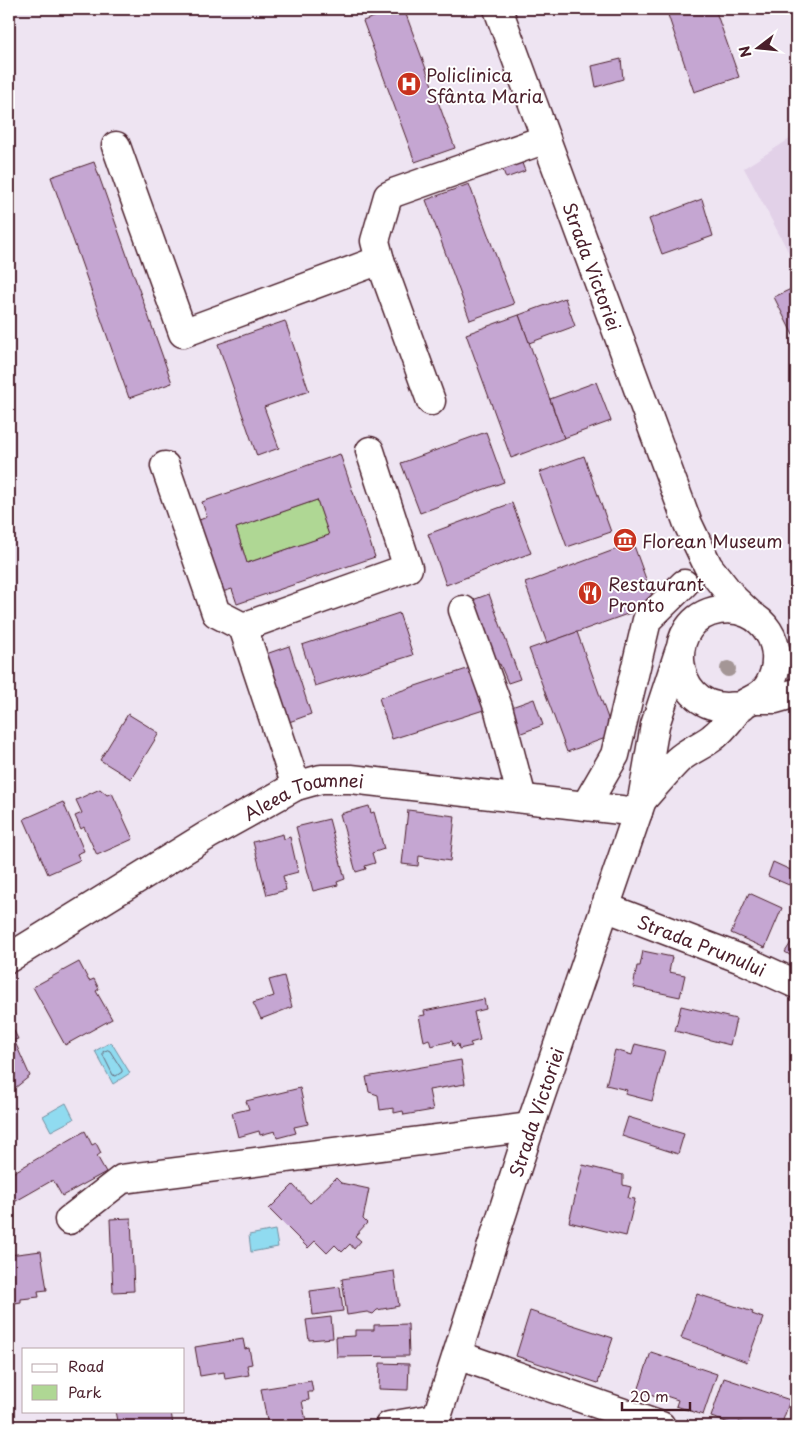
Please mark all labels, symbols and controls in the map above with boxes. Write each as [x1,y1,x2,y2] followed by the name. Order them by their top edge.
[732,22,782,72] north arrow
[733,43,757,60] text: N
[426,61,544,109] place label: Policlinica Sfânta Maria
[396,71,422,97] hospital icon: Policlinica Sfânta Maria
[557,198,629,334] street label: Strada Victoriei
[612,527,638,553] museum icon: Florean Museum
[642,527,783,554] place label: Florean Museum
[608,570,704,618] place label: Restaurant Pronto
[577,580,603,606] restaurant icon: Restaurant Pronto
[238,765,366,826] street label: Aleea Toamnei
[634,907,771,982] street label: Strada Prunului
[501,1044,570,1180] street label: Strada Victoriei
[22,1348,185,1412] legend
[68,1354,104,1377] text: Road
[68,1380,102,1403] text: Park
[622,1380,690,1412] scale bar
[630,1384,669,1407] text: 20 m

